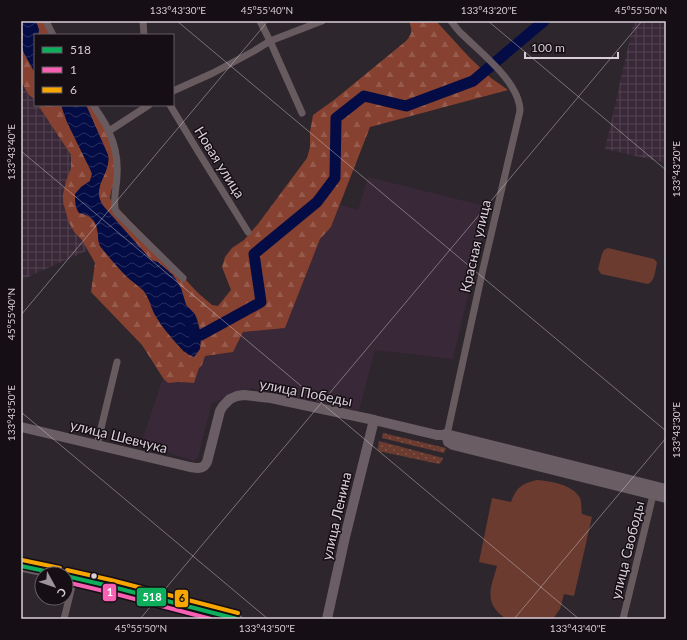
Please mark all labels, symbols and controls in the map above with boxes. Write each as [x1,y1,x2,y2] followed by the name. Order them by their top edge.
[150,4,206,16] text: 133°43'30"E
[241,4,293,16] text: 45°55'40"N
[461,4,517,16] text: 133°43'20"E
[615,4,667,16] text: 45°55'50"N
[34,34,174,106] legend
[525,34,618,60] scale bar
[531,40,565,55] text: 100 m
[70,42,91,57] text: 518
[70,62,77,77] text: 1
[70,82,77,97] text: 6
[191,123,249,201] street label: Новая улица
[5,124,17,180] text: 133°43'40"E
[670,141,682,197] text: 133°43'20"E
[456,198,494,294] street label: Красная улица
[5,288,17,340] text: 45°55'40"N
[258,375,354,409] street label: улица Победы
[5,385,17,441] text: 133°43'50"E
[670,402,682,458] text: 133°43'30"E
[69,416,169,456] street label: улица Шевчука
[318,470,354,562] street label: улица Ленина
[607,499,647,601] street label: улица Свободы
[34,566,74,606] north arrow
[89,571,99,581] unlabelled marker
[102,583,117,602] line badge: 1
[107,585,113,598] text: 1
[54,586,69,600] text: С
[136,587,167,607] line badge: 518
[174,589,189,608] line badge: 6
[142,590,162,603] text: 518
[179,591,186,604] text: 6
[115,622,167,634] text: 45°55'50"N
[239,622,295,634] text: 133°43'50"E
[550,622,606,634] text: 133°43'40"E

